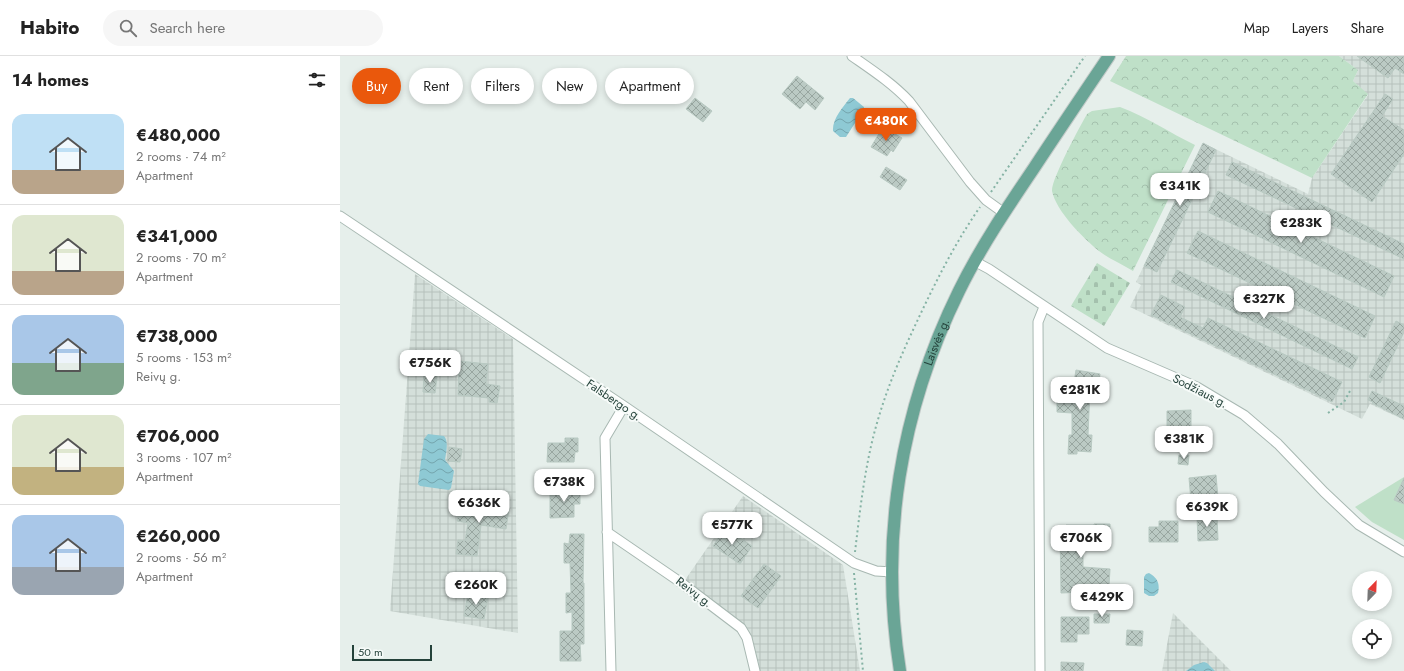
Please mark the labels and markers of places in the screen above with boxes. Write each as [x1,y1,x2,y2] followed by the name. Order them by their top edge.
[858,108,914,142] pin: €480K
[1152,173,1208,207] pin: €341K
[1273,210,1329,244] pin: €283K
[1236,286,1292,320] pin: €327K
[402,350,458,384] pin: €756K
[1052,377,1108,411] pin: €281K
[1156,426,1212,460] pin: €381K
[536,469,592,503] pin: €738K
[451,490,507,524] pin: €636K
[1179,494,1235,528] pin: €639K
[704,512,760,546] pin: €577K
[1053,525,1109,559] pin: €706K
[448,572,504,606] pin: €260K
[1074,584,1130,618] pin: €429K

